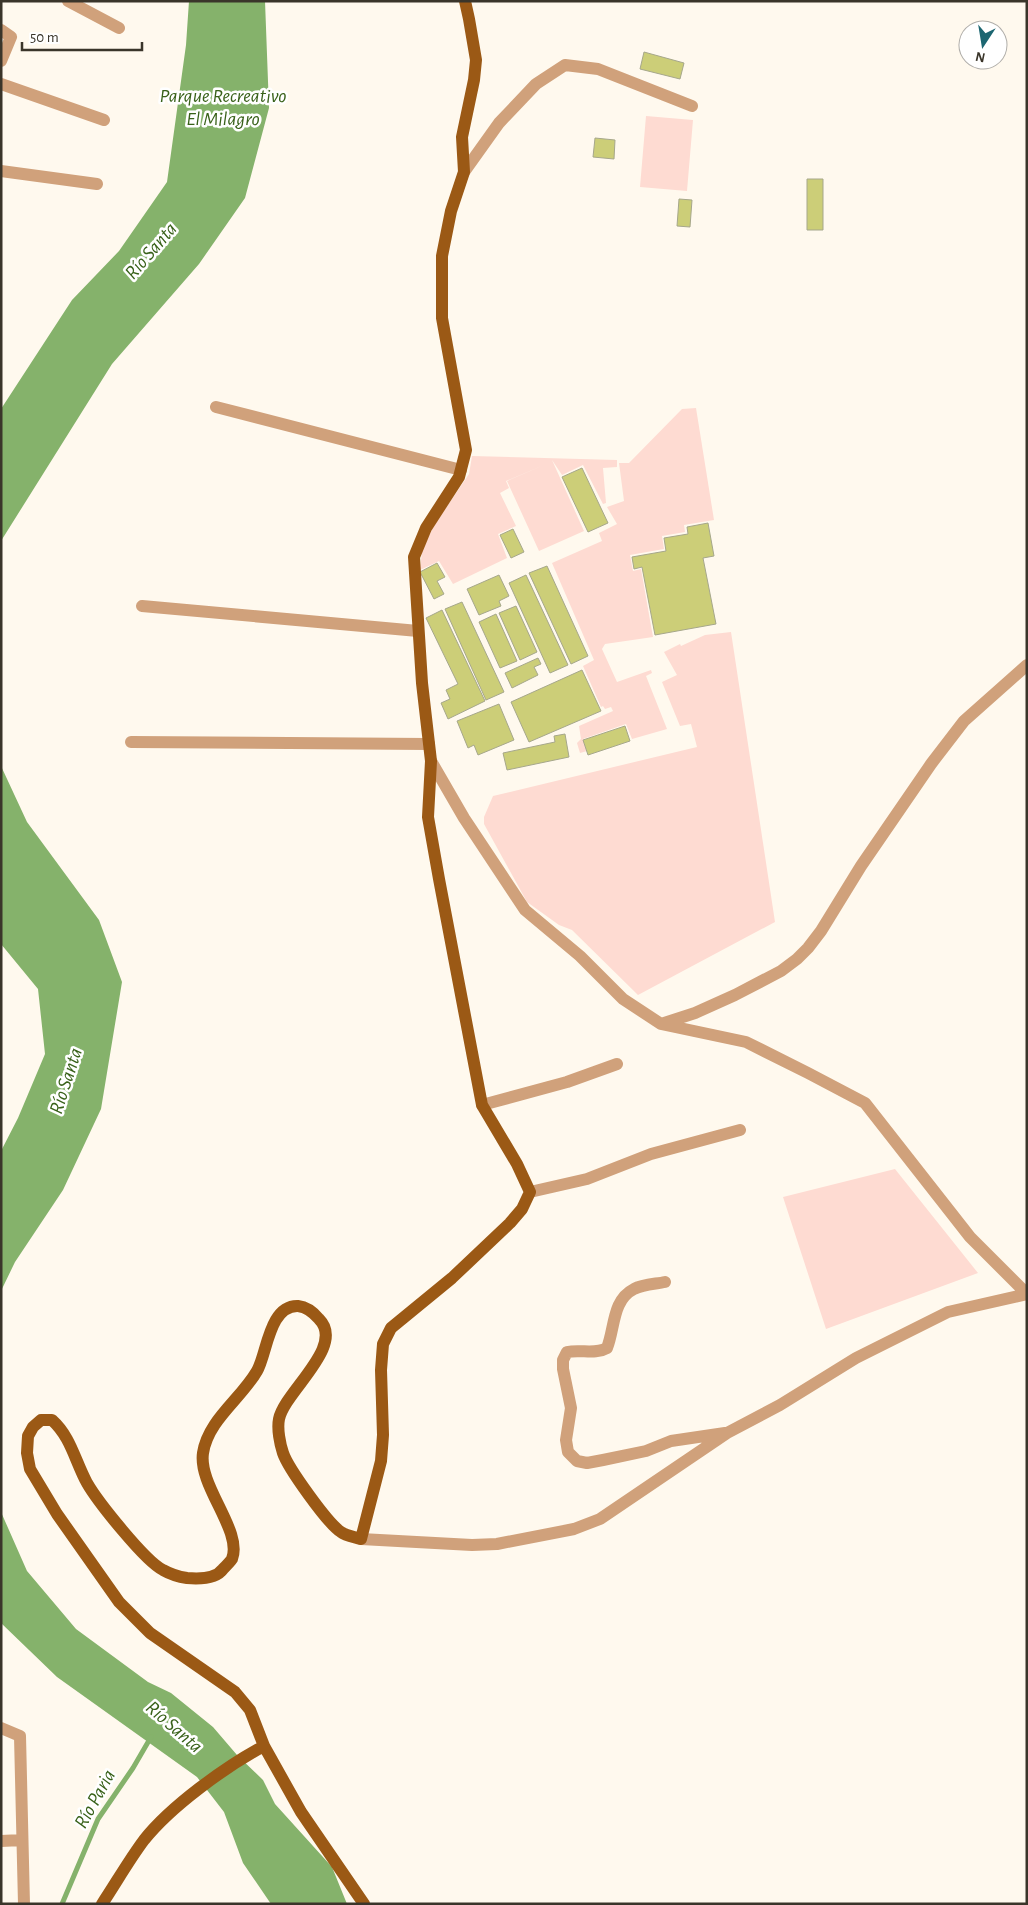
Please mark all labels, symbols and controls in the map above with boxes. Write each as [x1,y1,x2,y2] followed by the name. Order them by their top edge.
[22,20,142,52] scale bar
[958,20,1008,70] north arrow
[30,30,59,45] text: 50 m
[974,49,987,65] text: N
[159,86,287,129] water label: Parque Recreativo El Milagro
[121,219,181,283] water label: Río Santa
[46,1046,86,1116] water label: Río Santa
[142,1697,206,1757] water label: Río Santa
[71,1766,119,1832] water label: Río Paria

